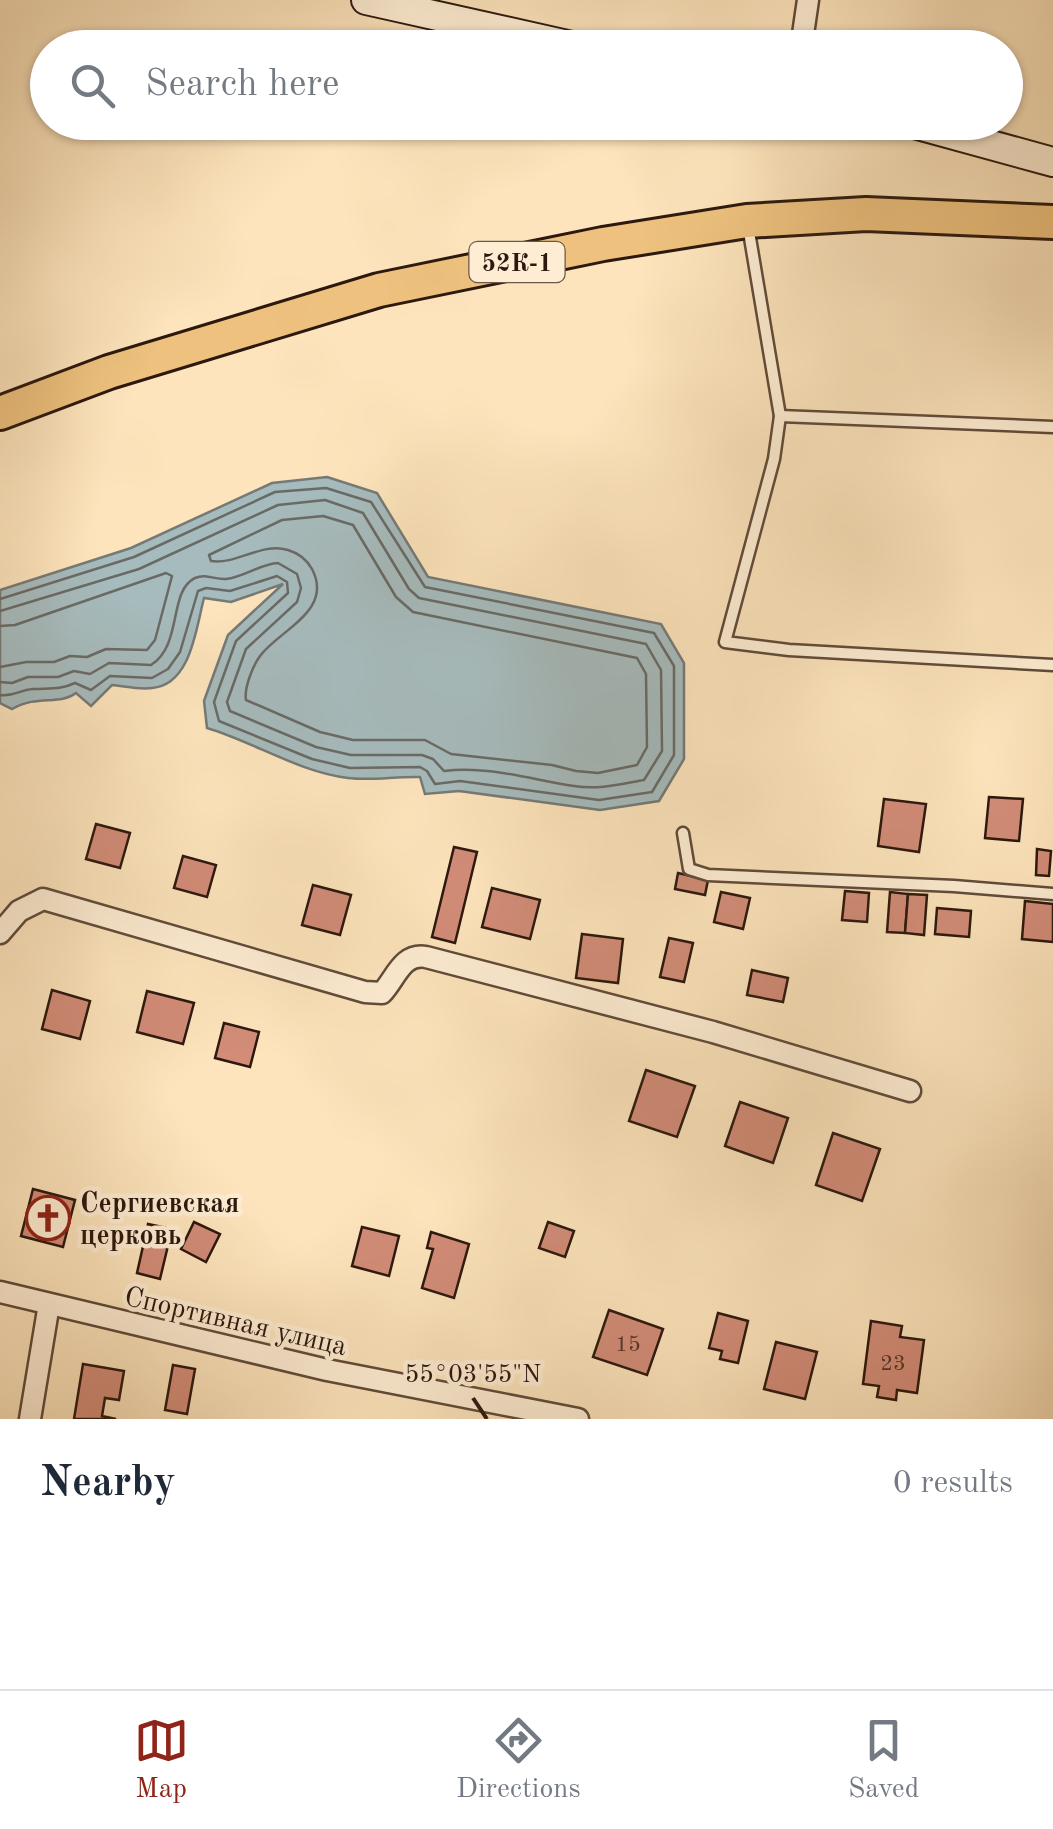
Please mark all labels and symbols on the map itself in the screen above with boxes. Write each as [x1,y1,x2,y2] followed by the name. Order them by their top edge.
[470,242,564,282] road number: 52К-1
[80,1190,240,1251] place label: Сергиевская церковь
[25,1195,71,1241] church icon: Сергиевская церковь
[121,1284,349,1362] street label: Спортивная улица
[615,1334,641,1356] house number: 15
[880,1353,906,1375] house number: 23
[405,1363,541,1388] text: 55°03'55"N

